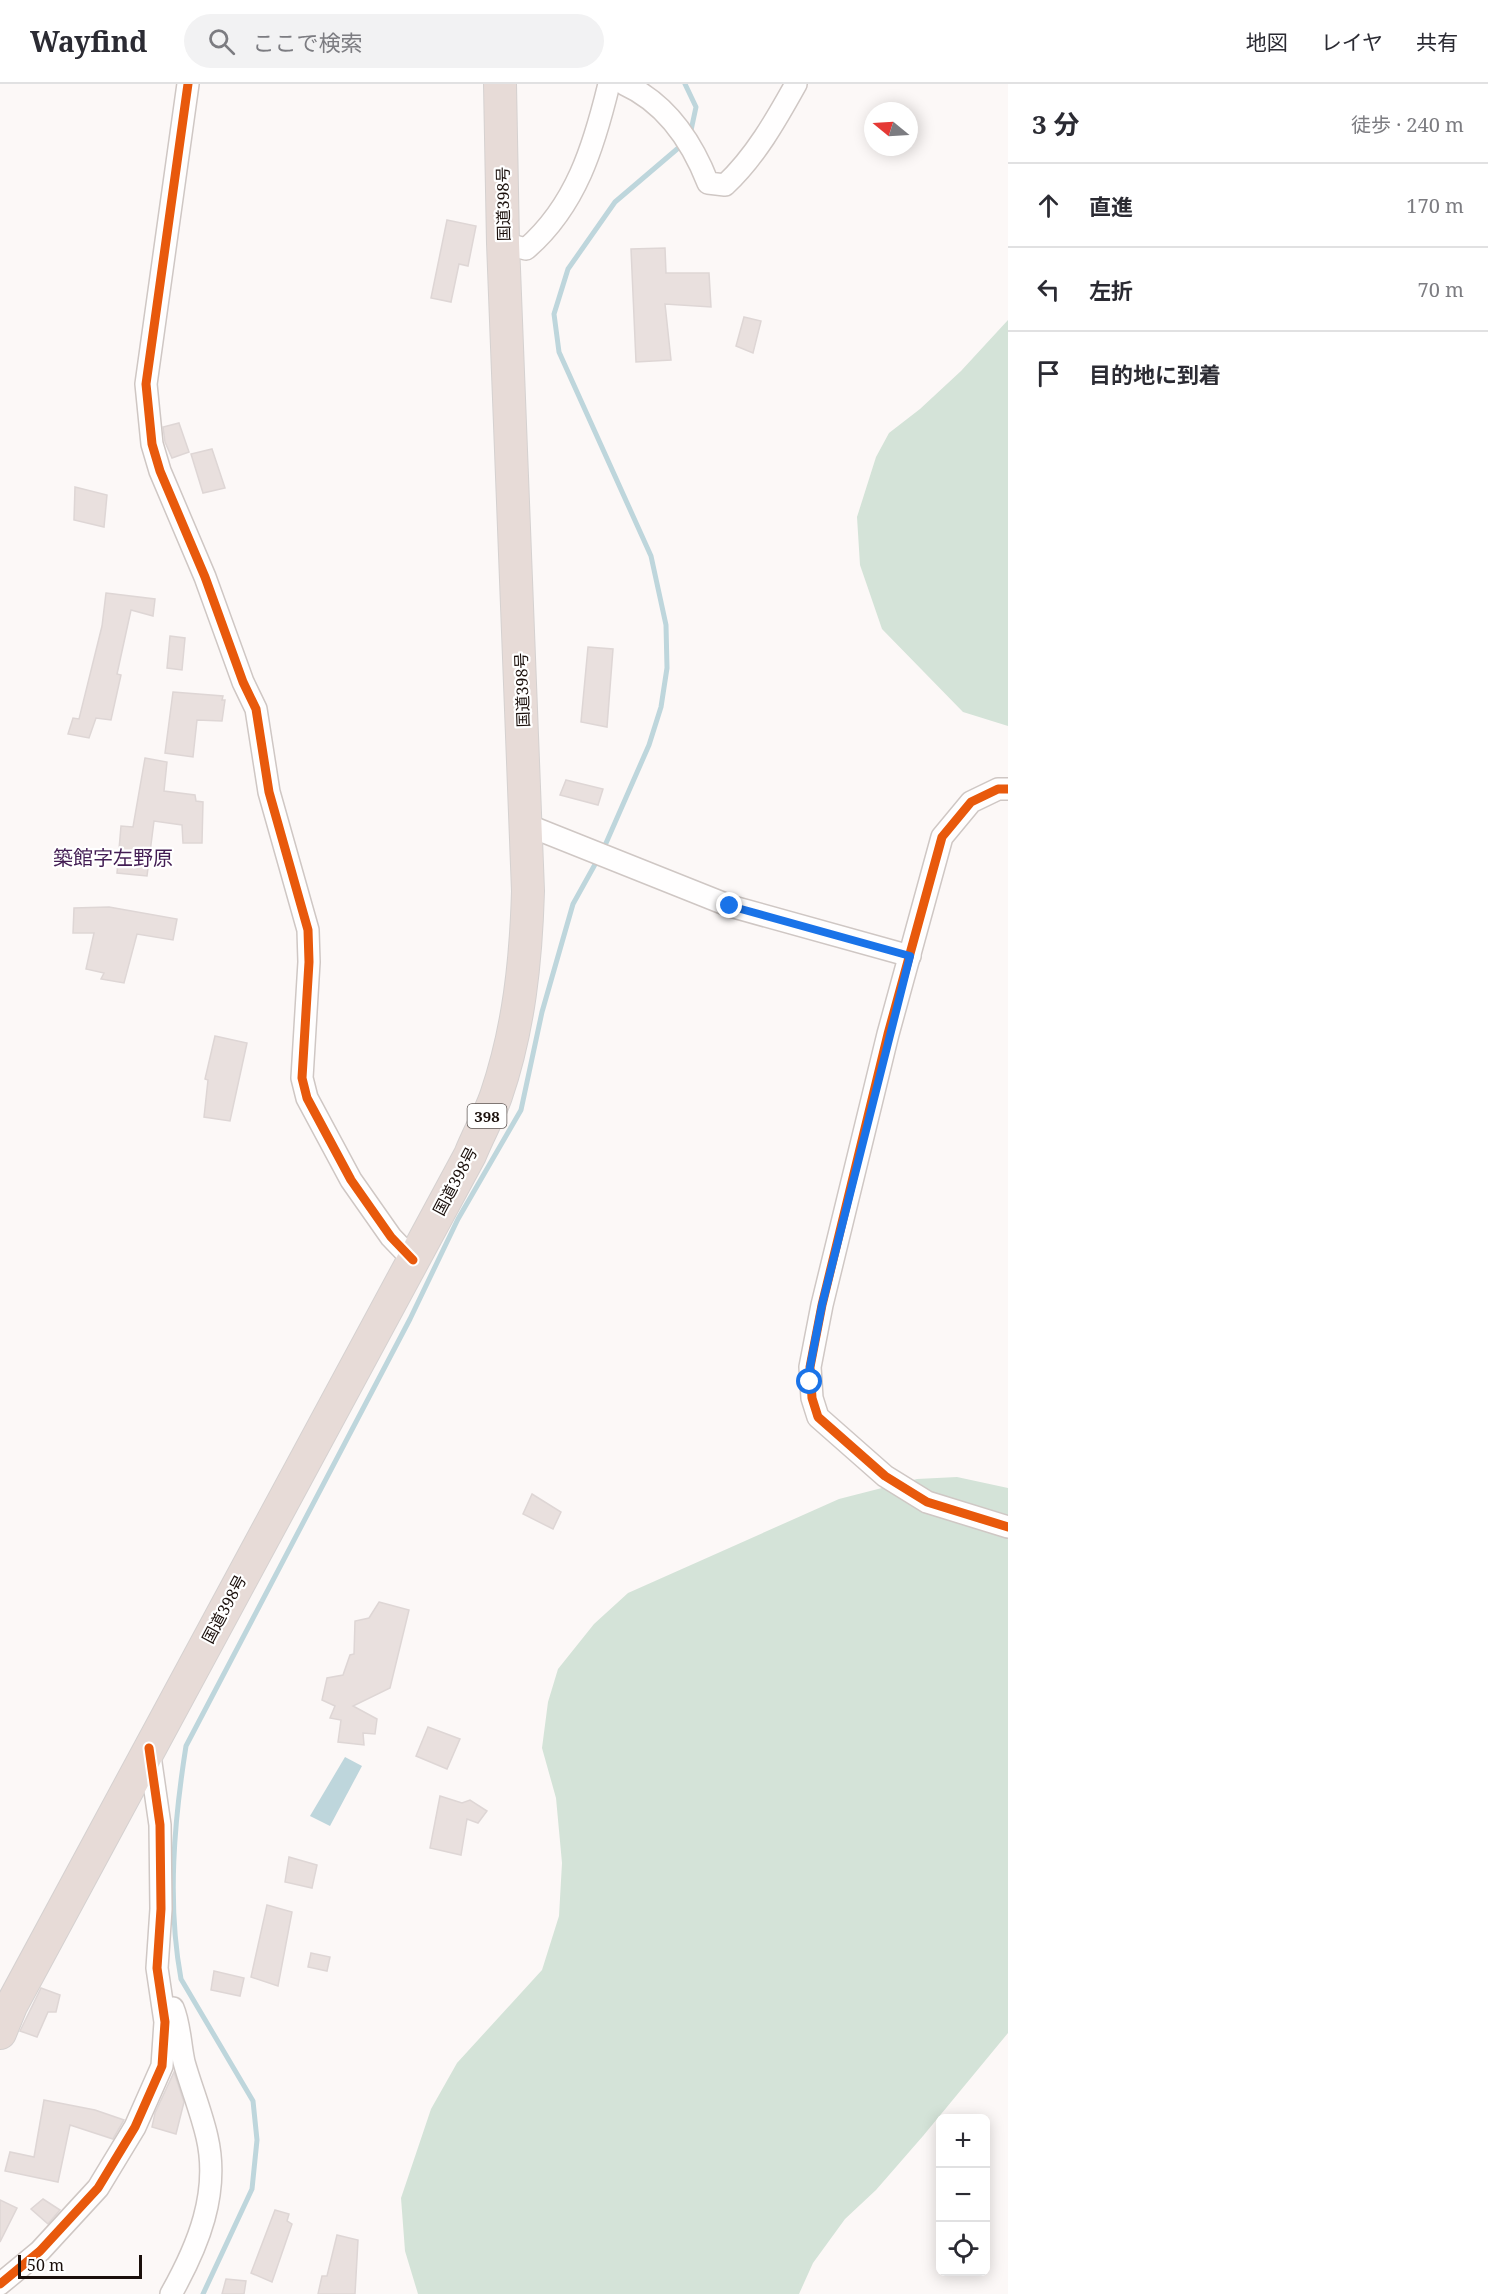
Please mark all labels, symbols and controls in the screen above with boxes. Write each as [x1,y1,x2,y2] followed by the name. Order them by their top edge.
[184,14,604,68] search box
[30,22,148,60] text: Wayfind
[205,25,238,58] icon: search
[253,27,363,57] text: ここで検索
[1246,28,1288,56] text: 地図
[1321,28,1383,56] text: レイヤ
[1416,28,1458,56] text: 共有
[864,102,918,156] north arrow
[1032,106,1079,142] text: 3 分
[1351,111,1464,138] text: 徒歩 · 240 m
[491,166,515,242] street label: 国道398号
[1032,189,1065,222] icon: ahead
[1089,191,1133,221] text: 直進
[1406,192,1464,219] text: 170 m
[1032,273,1065,306] icon: left
[1089,275,1133,305] text: 左折
[1418,276,1464,303] text: 70 m
[1032,357,1065,390] icon: arrive
[1089,359,1221,389] text: 目的地に到着
[510,652,534,728] street label: 国道398号
[53,844,173,871] district label: 築館字左野原
[716,892,742,918] route end
[468,1104,506,1128] road number: 398
[428,1143,482,1219] street label: 国道398号
[796,1368,822,1394] route start
[197,1571,251,1647] street label: 国道398号
[936,2114,990,2276] map controls
[936,2114,990,2168] button: +
[936,2168,990,2222] button: −
[936,2222,990,2276] button: locate
[18,2252,142,2280] scale bar
[27,2254,64,2276] text: 50 m

